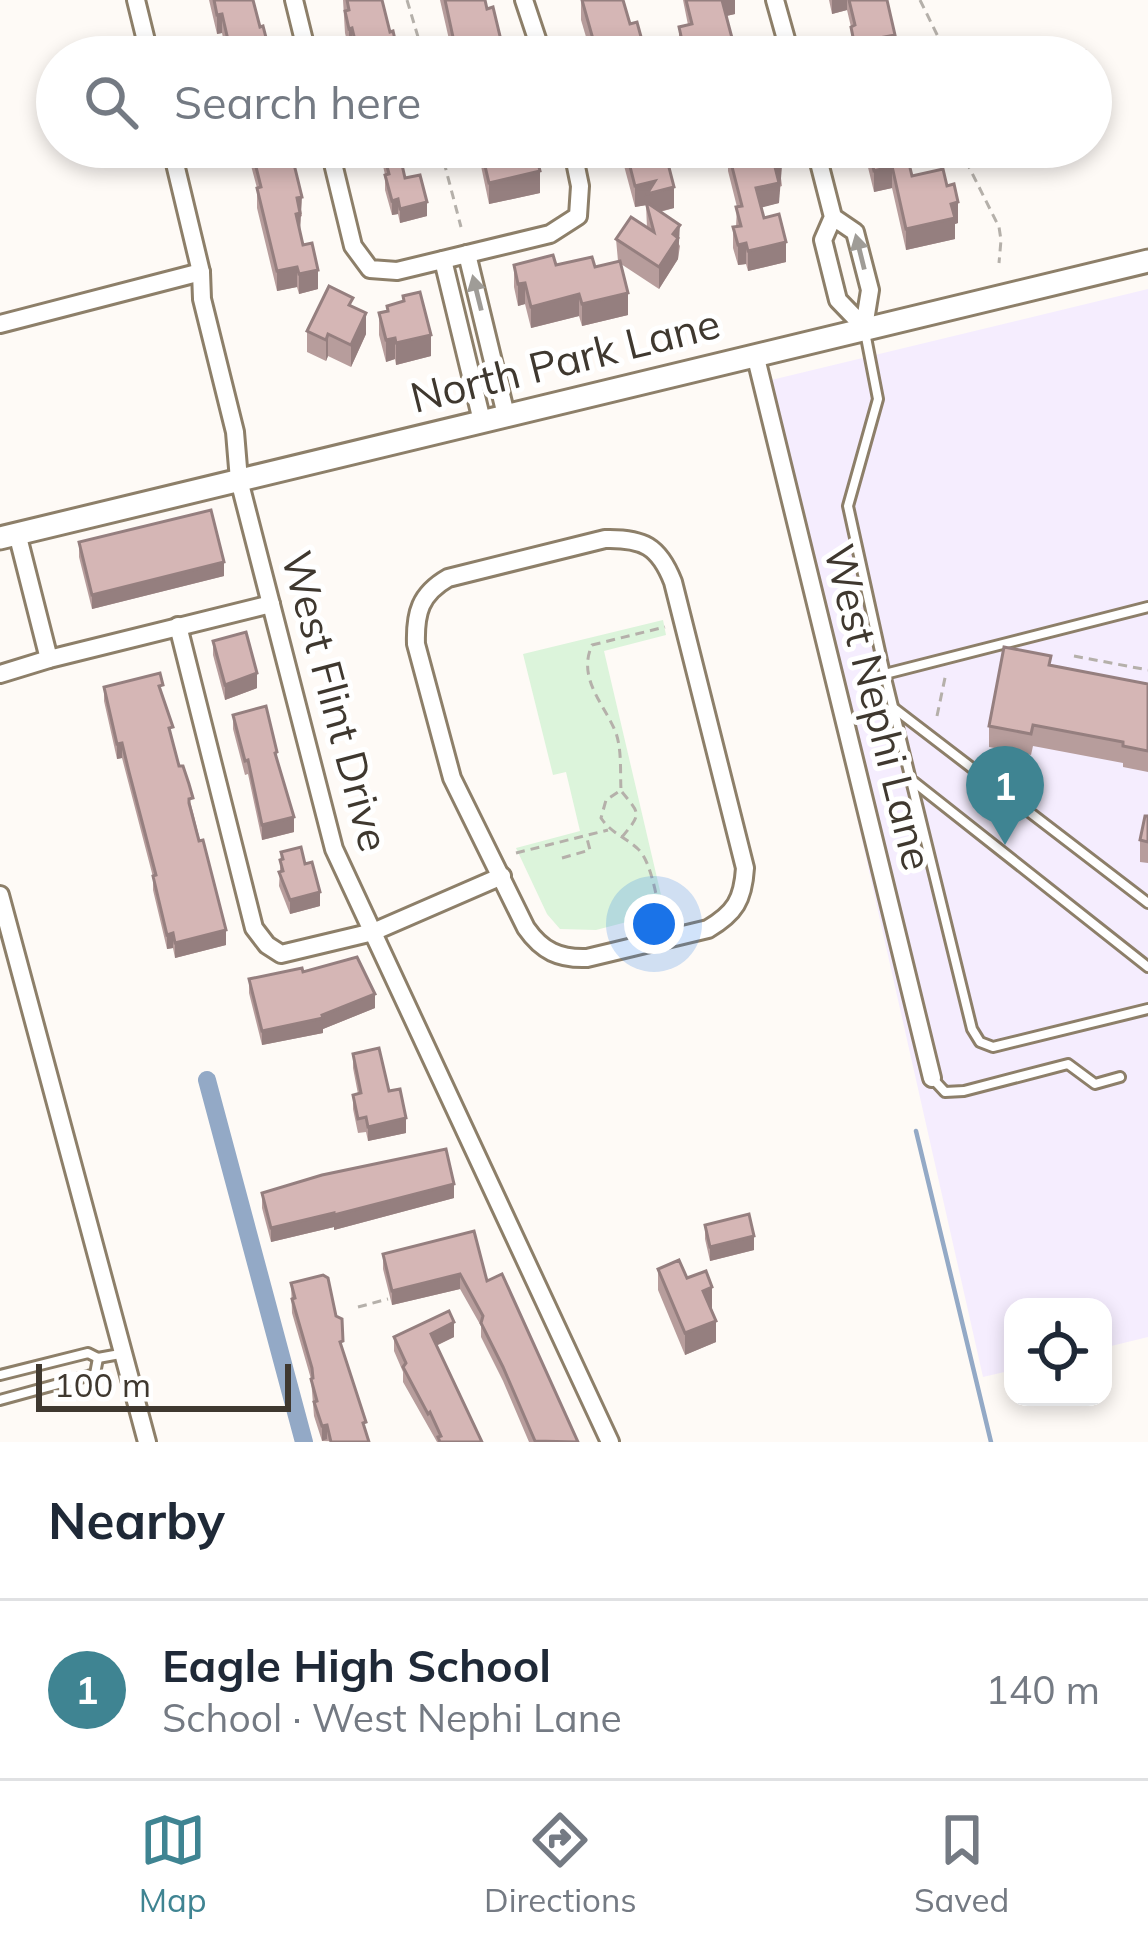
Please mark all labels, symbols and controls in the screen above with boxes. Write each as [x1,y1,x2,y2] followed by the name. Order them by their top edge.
[36,36,1112,168] search box
[78,69,144,135] icon: search
[174,74,421,130] text: Search here
[850,233,869,270] one-way arrow
[467,275,486,312] one-way arrow
[405,296,725,424] street label: North Park Lane
[813,539,945,875] street label: West Nephi Lane
[270,545,402,857] street label: West Flint Drive
[966,746,1044,845] pin: 1
[624,894,684,954] your location
[1004,1298,1112,1406] map controls
[1004,1298,1112,1406] button: locate
[36,1358,291,1411] scale bar
[54,1364,151,1405] text: 100 m
[48,1488,225,1552] text: Nearby
[162,1637,551,1693] text: Eagle High School
[75,1665,99,1714] text: 1
[985,1665,1100,1714] text: 140 m
[162,1693,622,1742] text: School · West Nephi Lane
[139,1807,207,1920] tab: Map
[484,1807,637,1920] tab: Directions
[914,1807,1009,1920] tab: Saved

